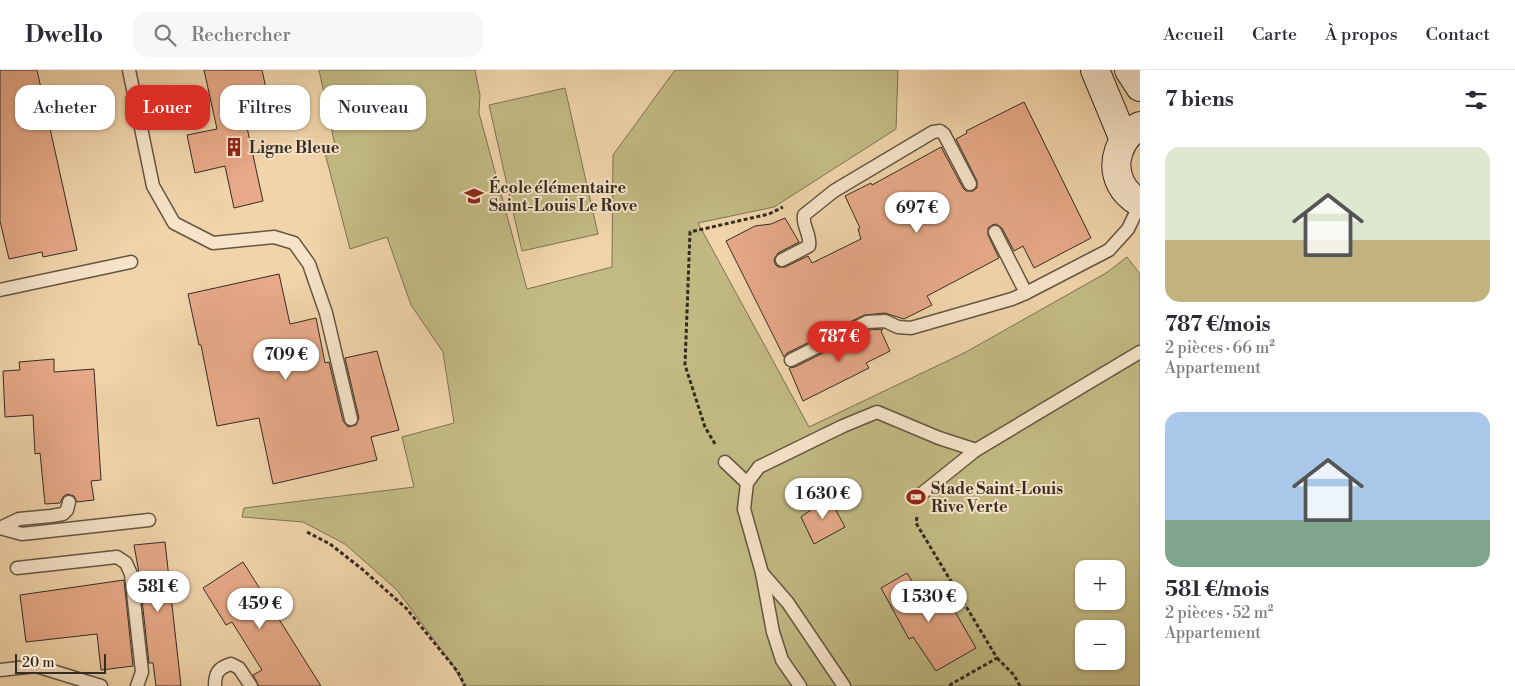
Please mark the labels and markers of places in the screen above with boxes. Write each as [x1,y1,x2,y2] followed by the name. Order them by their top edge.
[223,136,245,158] building icon: Ligne Bleue
[249,138,340,158] place label: Ligne Bleue
[489,176,638,216] place label: École élémentaire Saint-Louis Le Rove
[463,185,485,207] school or university icon: École élémentaire Saint-Louis Le Rove
[882,191,952,234] pin: 697 €
[804,320,874,363] pin: 787 €
[251,338,321,381] pin: 709 €
[777,478,869,520] pin: 1 630 €
[931,479,1063,517] place label: Stade Saint-Louis Rive Verte
[905,486,927,508] sports icon: Stade Saint-Louis Rive Verte
[123,570,193,613] pin: 581 €
[883,580,975,623] pin: 1 530 €
[225,588,295,630] pin: 459 €

